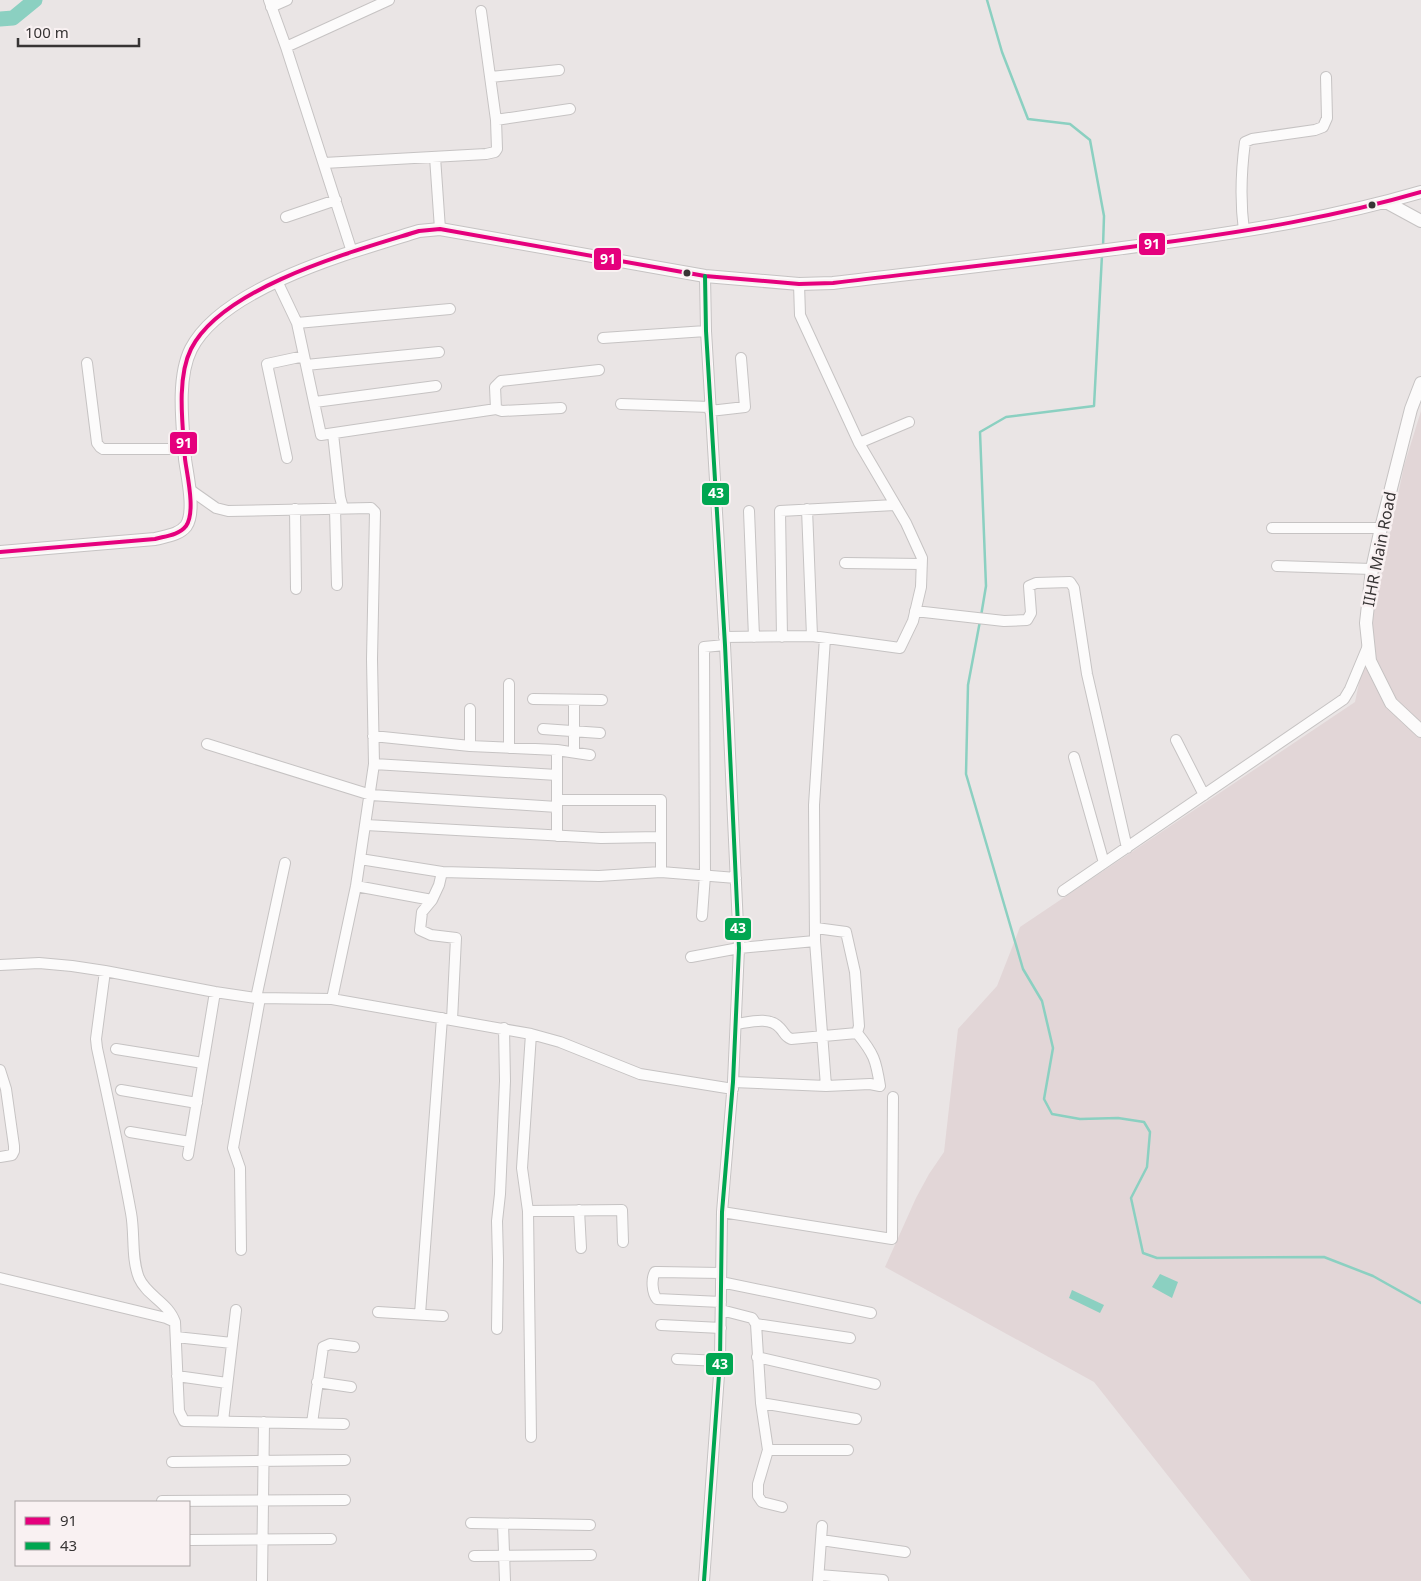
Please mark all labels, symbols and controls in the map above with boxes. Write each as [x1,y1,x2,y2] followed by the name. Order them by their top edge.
[18,15,139,47] scale bar
[25,22,69,42] text: 100 m
[1367,200,1377,210] unlabelled marker
[1138,232,1166,256] line badge: 91
[1144,234,1160,253] text: 91
[593,247,622,271] line badge: 91
[600,249,616,268] text: 91
[682,268,692,278] unlabelled marker
[169,431,198,455] line badge: 91
[176,433,192,452] text: 91
[701,482,730,506] line badge: 43
[708,483,724,502] text: 43
[1357,490,1401,608] street label: IIHR Main Road
[724,917,752,941] line badge: 43
[730,918,746,937] text: 43
[705,1352,734,1376] line badge: 43
[712,1354,728,1373] text: 43
[15,1501,190,1566] legend
[60,1510,77,1530] text: 91
[60,1535,77,1555] text: 43

